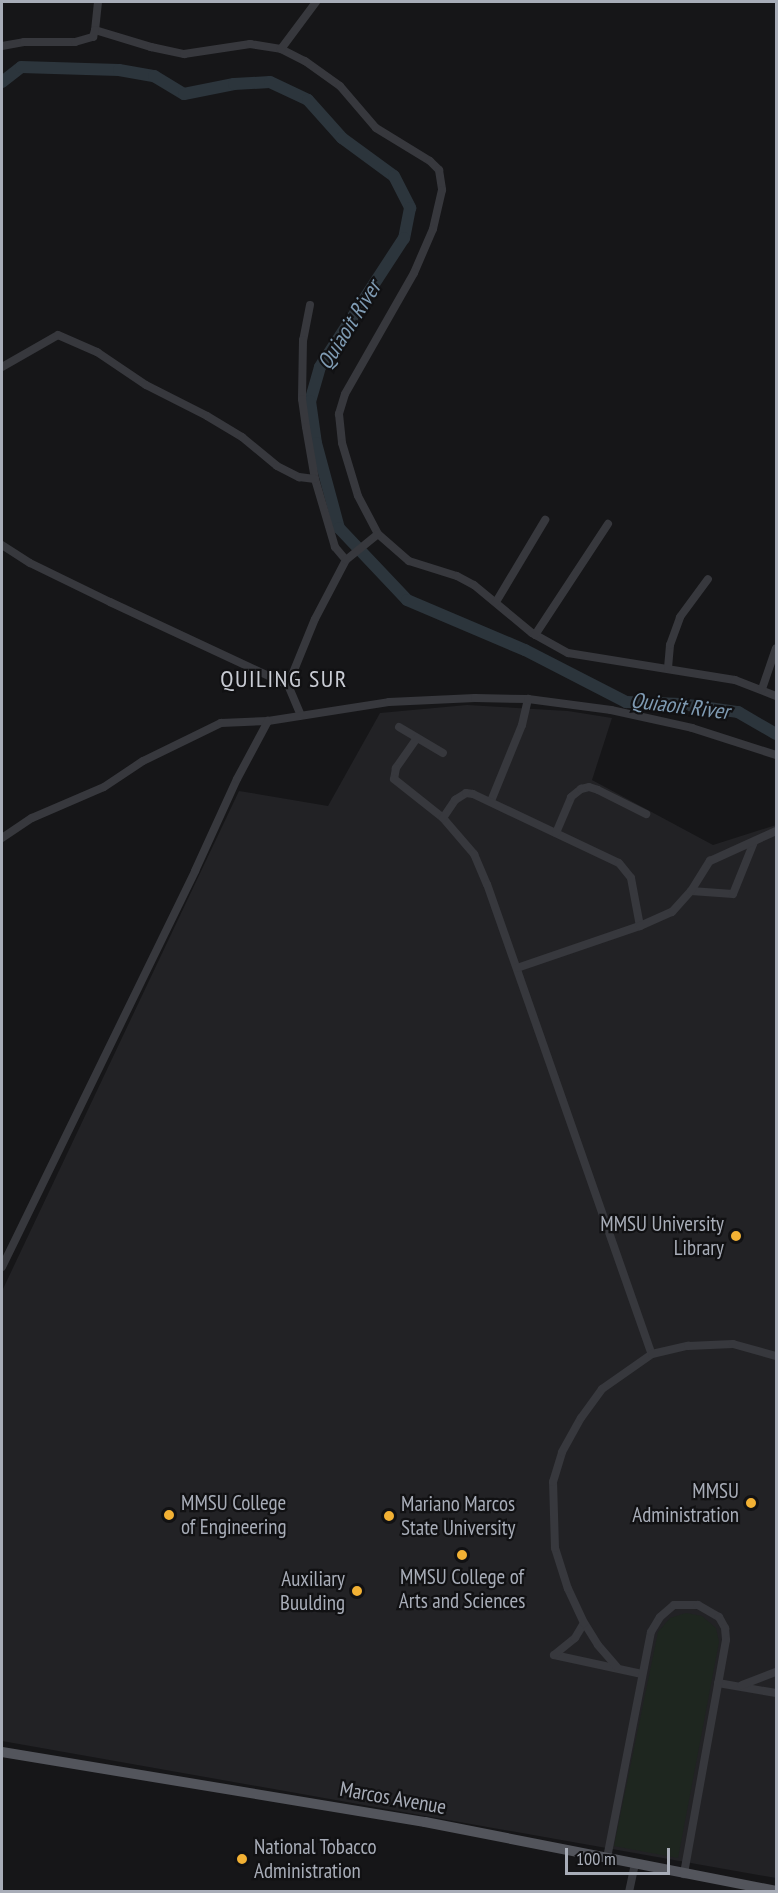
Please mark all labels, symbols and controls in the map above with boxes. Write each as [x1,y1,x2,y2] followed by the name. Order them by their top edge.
[312,276,386,374] water label: Quiaoit River
[220,665,348,693] district label: QUILING SUR
[629,687,731,725] water label: Quiaoit River
[600,1211,724,1261] place label: MMSU University Library
[729,1229,743,1243] marker: MMSU University Library
[632,1478,739,1528] place label: MMSU Administration
[181,1490,287,1540] place label: MMSU College of Engineering
[401,1491,515,1541] place label: Mariano Marcos State University
[744,1496,758,1510] marker: MMSU Administration
[162,1508,176,1522] marker: MMSU College of Engineering
[382,1509,396,1523] marker: Mariano Marcos State University
[455,1548,469,1562] marker: MMSU College of Arts and Sciences
[399,1564,525,1614] place label: MMSU College of Arts and Sciences
[280,1566,345,1616] place label: Auxiliary Buulding
[350,1584,364,1598] marker: Auxiliary Buulding
[337,1776,449,1820] street label: Marcos Avenue
[254,1834,377,1884] place label: National Tobacco Administration
[568,1836,673,1874] scale bar
[576,1847,616,1870] text: 100 m
[235,1852,249,1866] marker: National Tobacco Administration

